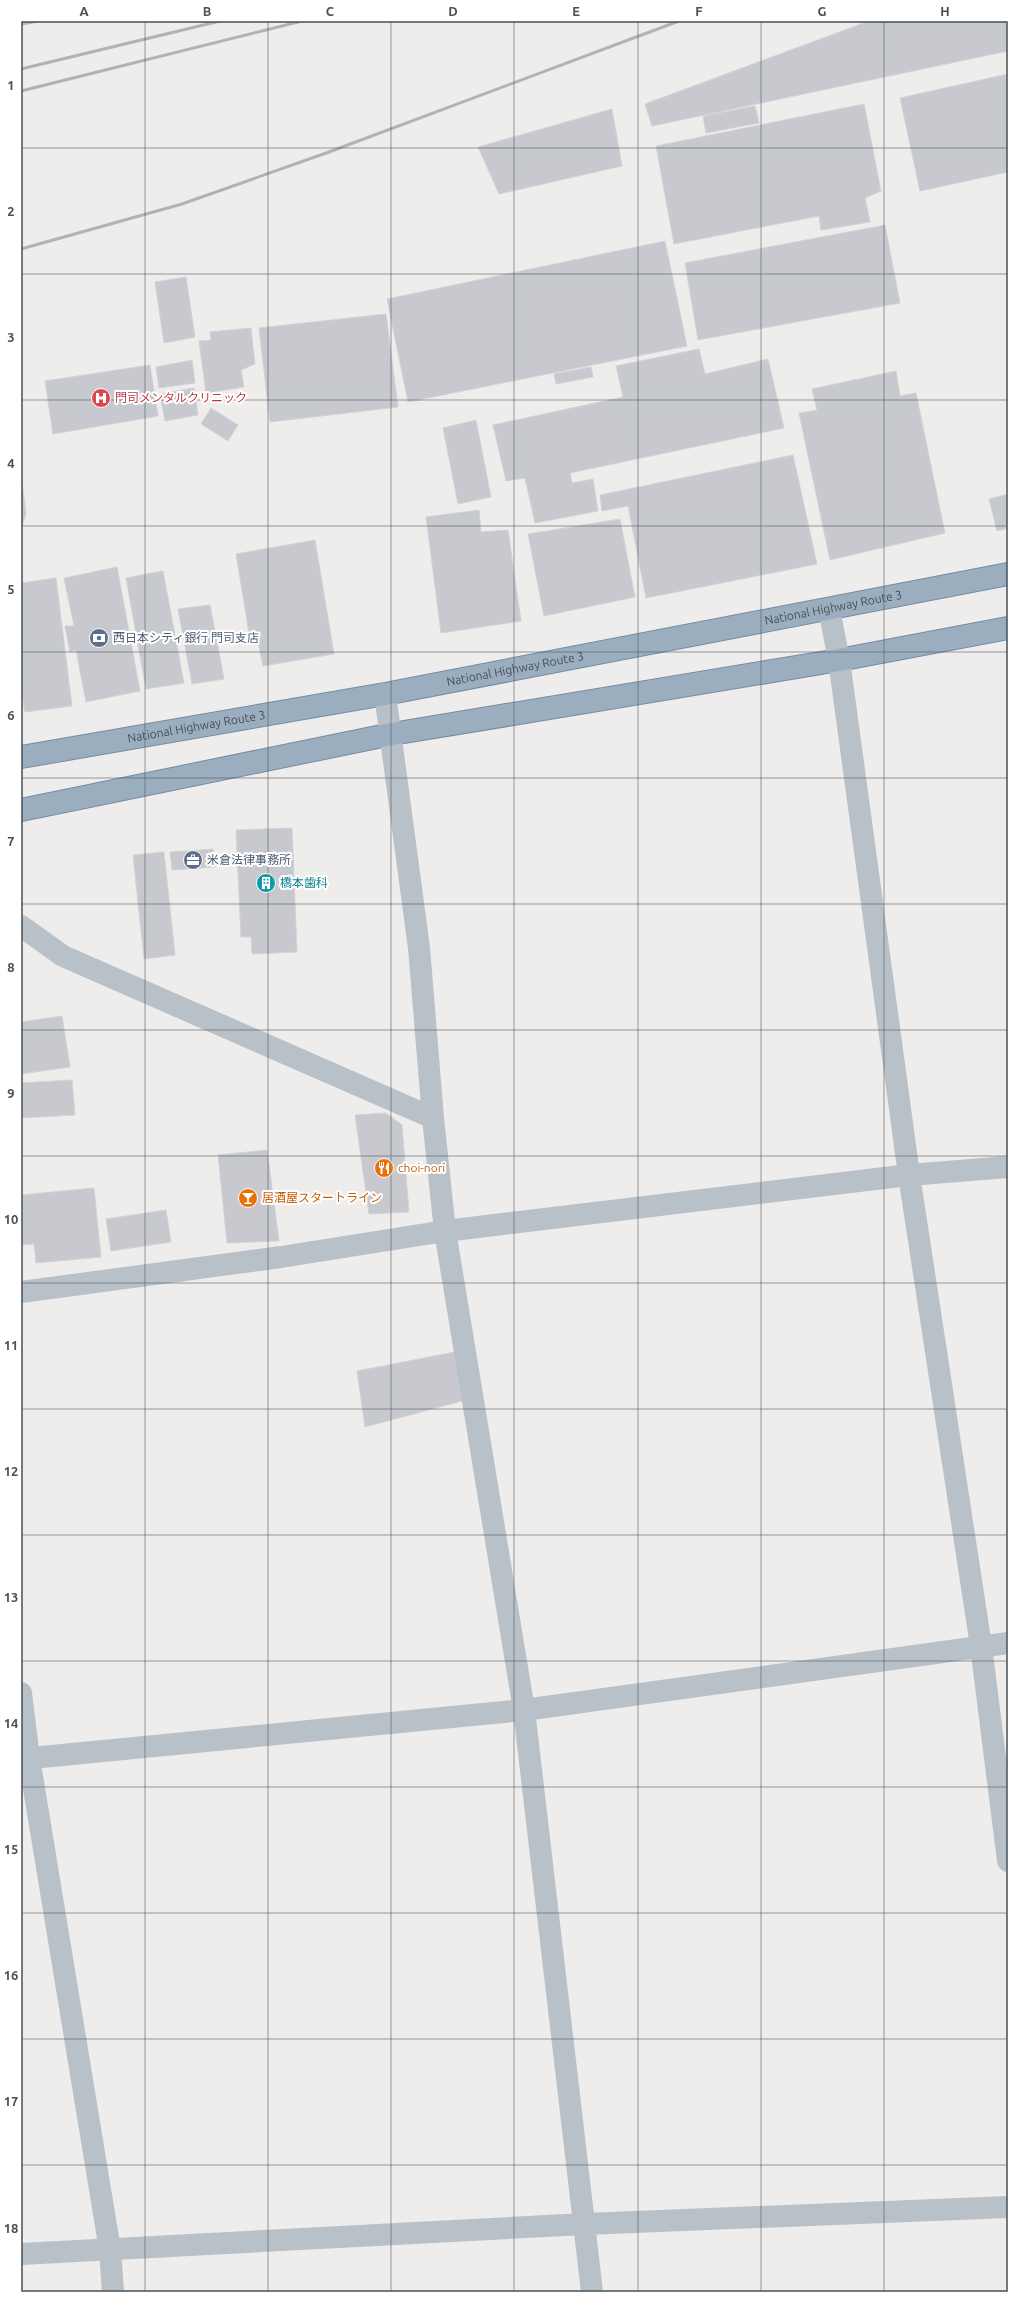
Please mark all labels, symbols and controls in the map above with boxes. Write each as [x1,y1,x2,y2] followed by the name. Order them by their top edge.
[79,4,89,18] text: A
[203,4,212,18] text: B
[326,4,335,18] text: C
[448,4,458,18] text: D
[572,4,580,18] text: E
[695,4,703,18] text: F
[818,4,827,18] text: G
[940,4,950,18] text: H
[7,78,15,92] text: 1
[7,204,15,218] text: 2
[7,330,15,344] text: 3
[90,387,112,409] hospital icon: 門司メンタルクリニック
[115,391,247,404] place label: 門司メンタルクリニック
[7,456,15,470] text: 4
[7,582,15,596] text: 5
[763,588,903,627] street label: National Highway Route 3
[88,627,110,649] bank icon: 西日本シティ銀行 門司支店
[113,631,259,644] place label: 西日本シティ銀行 門司支店
[445,649,585,688] street label: National Highway Route 3
[7,708,15,722] text: 6
[126,708,266,744] street label: National Highway Route 3
[7,834,15,848] text: 7
[182,849,204,871] office icon: 米倉法律事務所
[207,853,291,866] place label: 米倉法律事務所
[255,872,277,894] building icon: 橋本歯科
[280,876,328,889] place label: 橋本歯科
[7,960,15,974] text: 8
[7,1086,15,1100] text: 9
[373,1157,395,1179] restaurant icon: choi-nori
[398,1161,445,1174] place label: choi-nori
[237,1187,259,1209] bar icon: 居酒屋スタートライン
[262,1191,382,1204] place label: 居酒屋スタートライン
[4,1212,18,1226] text: 10
[4,1338,18,1352] text: 11
[4,1464,18,1478] text: 12
[4,1590,18,1604] text: 13
[4,1716,18,1730] text: 14
[4,1842,18,1856] text: 15
[4,1968,18,1982] text: 16
[4,2094,18,2108] text: 17
[4,2221,18,2235] text: 18

